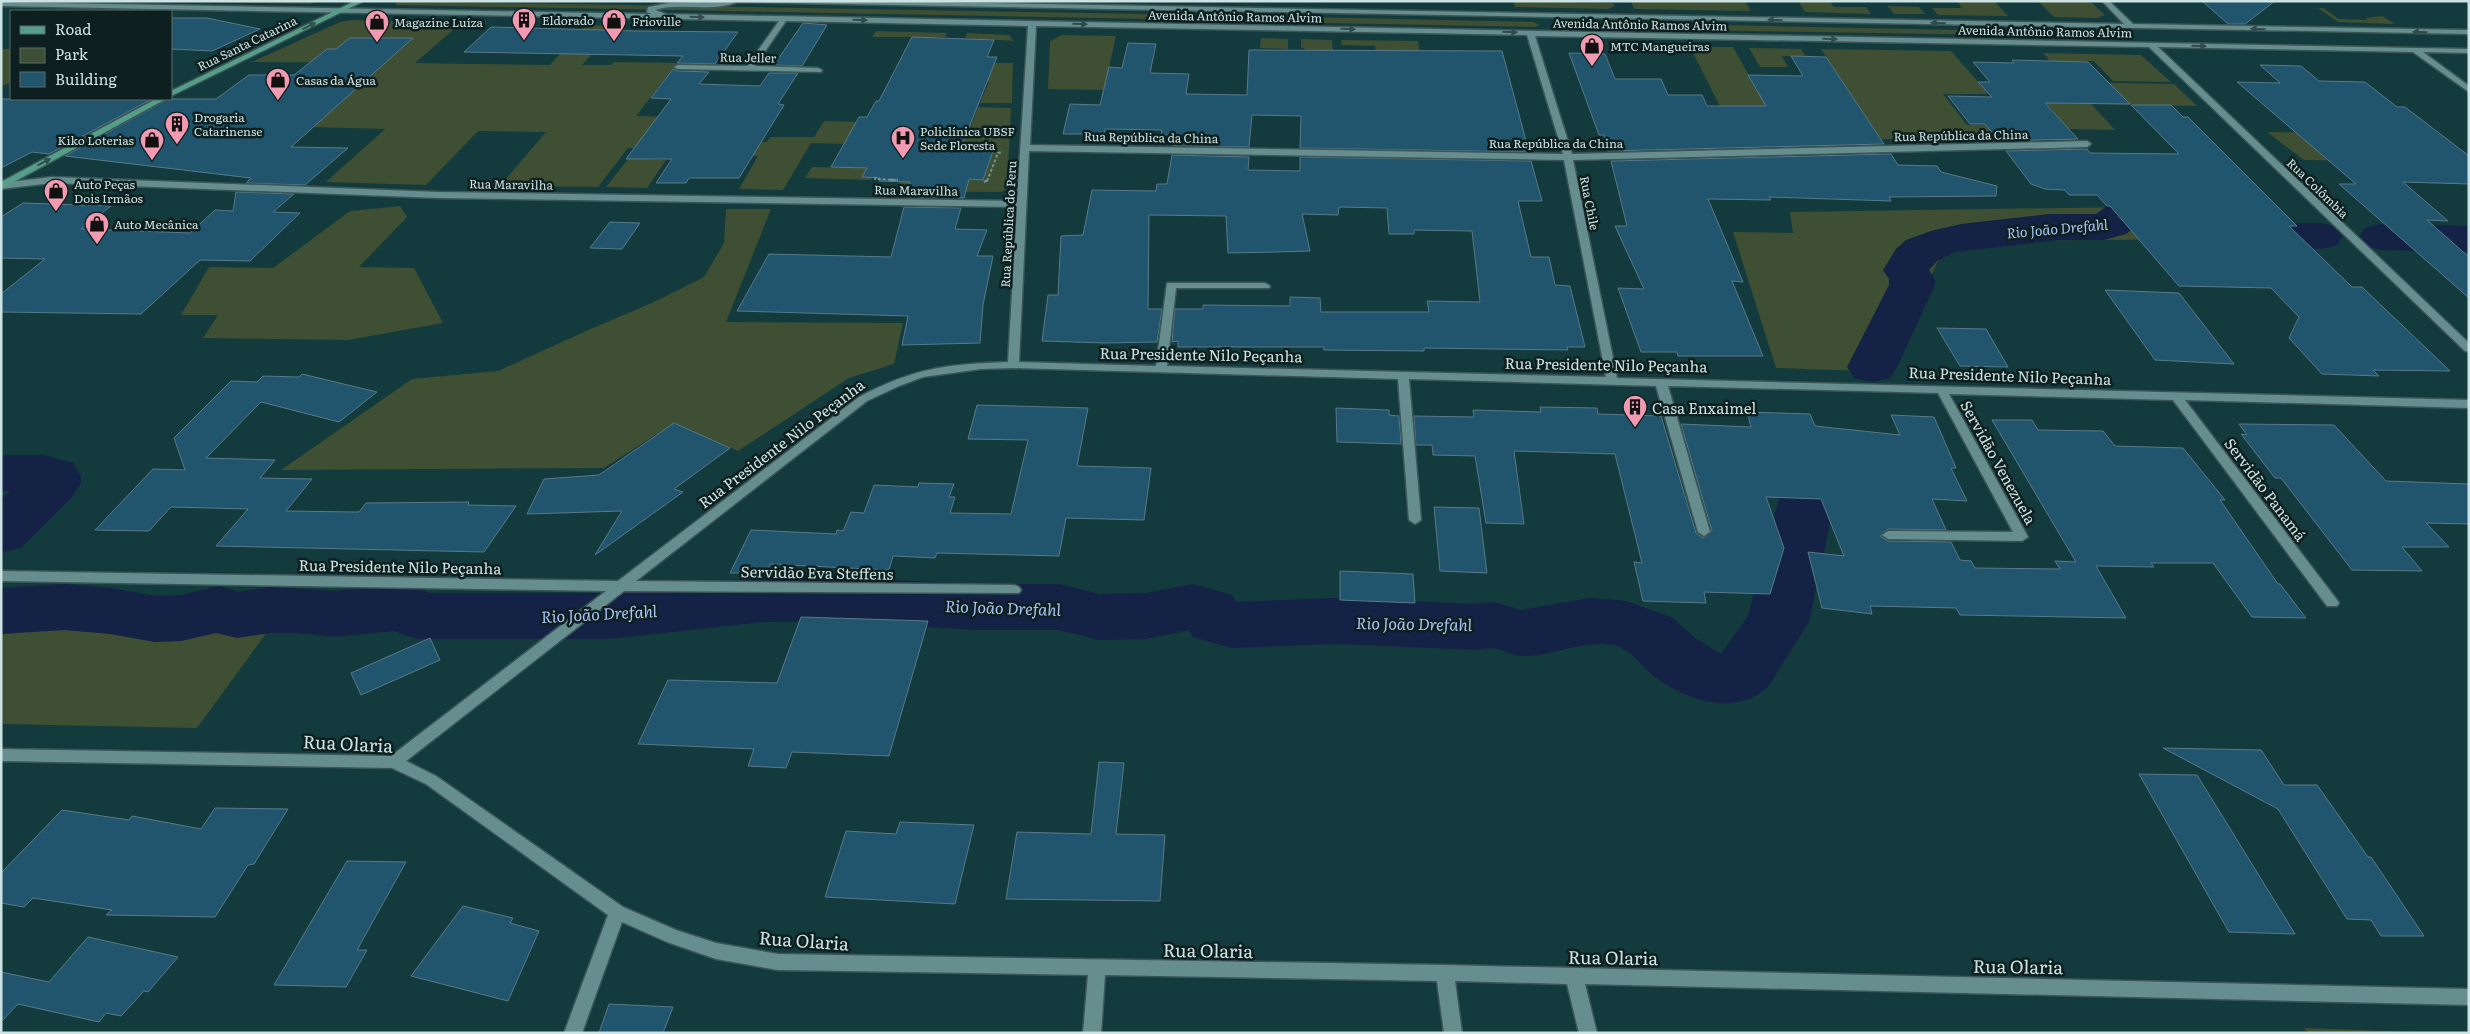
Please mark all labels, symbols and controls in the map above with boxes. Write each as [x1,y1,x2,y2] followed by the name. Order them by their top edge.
[1148,5,1323,27] street label: Avenida Antônio Ramos Alvim
[511,7,537,41] building icon: Eldorado
[601,8,627,42] shop icon: Frioville
[364,9,390,43] shop icon: Magazine Luíza
[10,10,172,100] legend
[194,11,300,75] street label: Rua Santa Catarina
[542,11,594,29] place label: Eldorado
[632,12,681,30] place label: Frioville
[394,13,483,31] place label: Magazine Luíza
[690,13,706,21] one-way arrow
[1553,13,1728,35] street label: Avenida Antônio Ramos Alvim
[852,16,868,24] one-way arrow
[1767,16,1783,24] one-way arrow
[55,17,91,40] text: Road
[1929,19,1945,27] one-way arrow
[1073,20,1089,28] one-way arrow
[1958,20,2133,42] street label: Avenida Antônio Ramos Alvim
[302,22,316,30] one-way arrow
[2249,25,2265,33] one-way arrow
[1340,26,1356,34] one-way arrow
[2412,28,2428,36] one-way arrow
[1503,29,1519,37] one-way arrow
[1579,33,1605,67] shop icon: MTC Mangueiras
[1822,35,1838,43] one-way arrow
[1610,37,1710,55] place label: MTC Mangueiras
[55,42,89,65] text: Park
[2192,42,2208,50] one-way arrow
[720,48,777,66] street label: Rua Jeller
[55,67,117,90] text: Building
[265,67,291,101] shop icon: Casas da Água
[296,71,377,89] place label: Casas da Água
[194,108,263,140] place label: Drogaria Catarinense
[164,111,190,145] building icon: Drogaria Catarinense
[920,122,1015,154] place label: Policlínica UBSF Sede Floresta
[890,125,916,159] hospital icon: Policlínica UBSF Sede Floresta
[1894,125,2029,145] street label: Rua República da China
[139,127,165,161] shop icon: Kiko Loterias
[1084,127,1219,147] street label: Rua República da China
[57,131,135,149] place label: Kiko Loterias
[1489,134,1624,152] street label: Rua República da China
[2283,154,2353,223] street label: Rua Colômbia
[37,158,51,167] one-way arrow
[996,160,1020,288] street label: Rua República do Peru
[469,174,554,194] street label: Rua Maravilha
[1576,174,1604,232] street label: Rua Chile
[74,175,144,207] place label: Auto Peças Dois Irmãos
[43,178,69,212] shop icon: Auto Peças Dois Irmãos
[874,180,959,200] street label: Rua Maravilha
[84,211,110,245] shop icon: Auto Mecânica
[2005,214,2109,242] water label: Rio João Drefahl
[114,215,199,233] place label: Auto Mecânica
[1099,341,1304,367] street label: Rua Presidente Nilo Peçanha
[1504,351,1709,377] street label: Rua Presidente Nilo Peçanha
[1908,360,2113,390] street label: Rua Presidente Nilo Peçanha
[693,372,870,513] street label: Rua Presidente Nilo Peçanha
[1622,394,1648,428] building icon: Casa Enxaimel
[1652,396,1756,419] place label: Casa Enxaimel
[1955,396,2043,529] street label: Servidão Venezuela
[2219,433,2313,546] street label: Servidão Panamá
[298,553,503,579] street label: Rua Presidente Nilo Peçanha
[740,559,894,585] street label: Servidão Eva Steffens
[945,593,1062,621] water label: Rio João Drefahl
[540,598,658,628] water label: Rio João Drefahl
[1356,610,1473,636] water label: Rio João Drefahl
[302,727,394,759] street label: Rua Olaria
[758,923,850,957] street label: Rua Olaria
[1163,936,1254,964] street label: Rua Olaria
[1568,943,1659,971] street label: Rua Olaria
[1973,952,2064,980] street label: Rua Olaria

